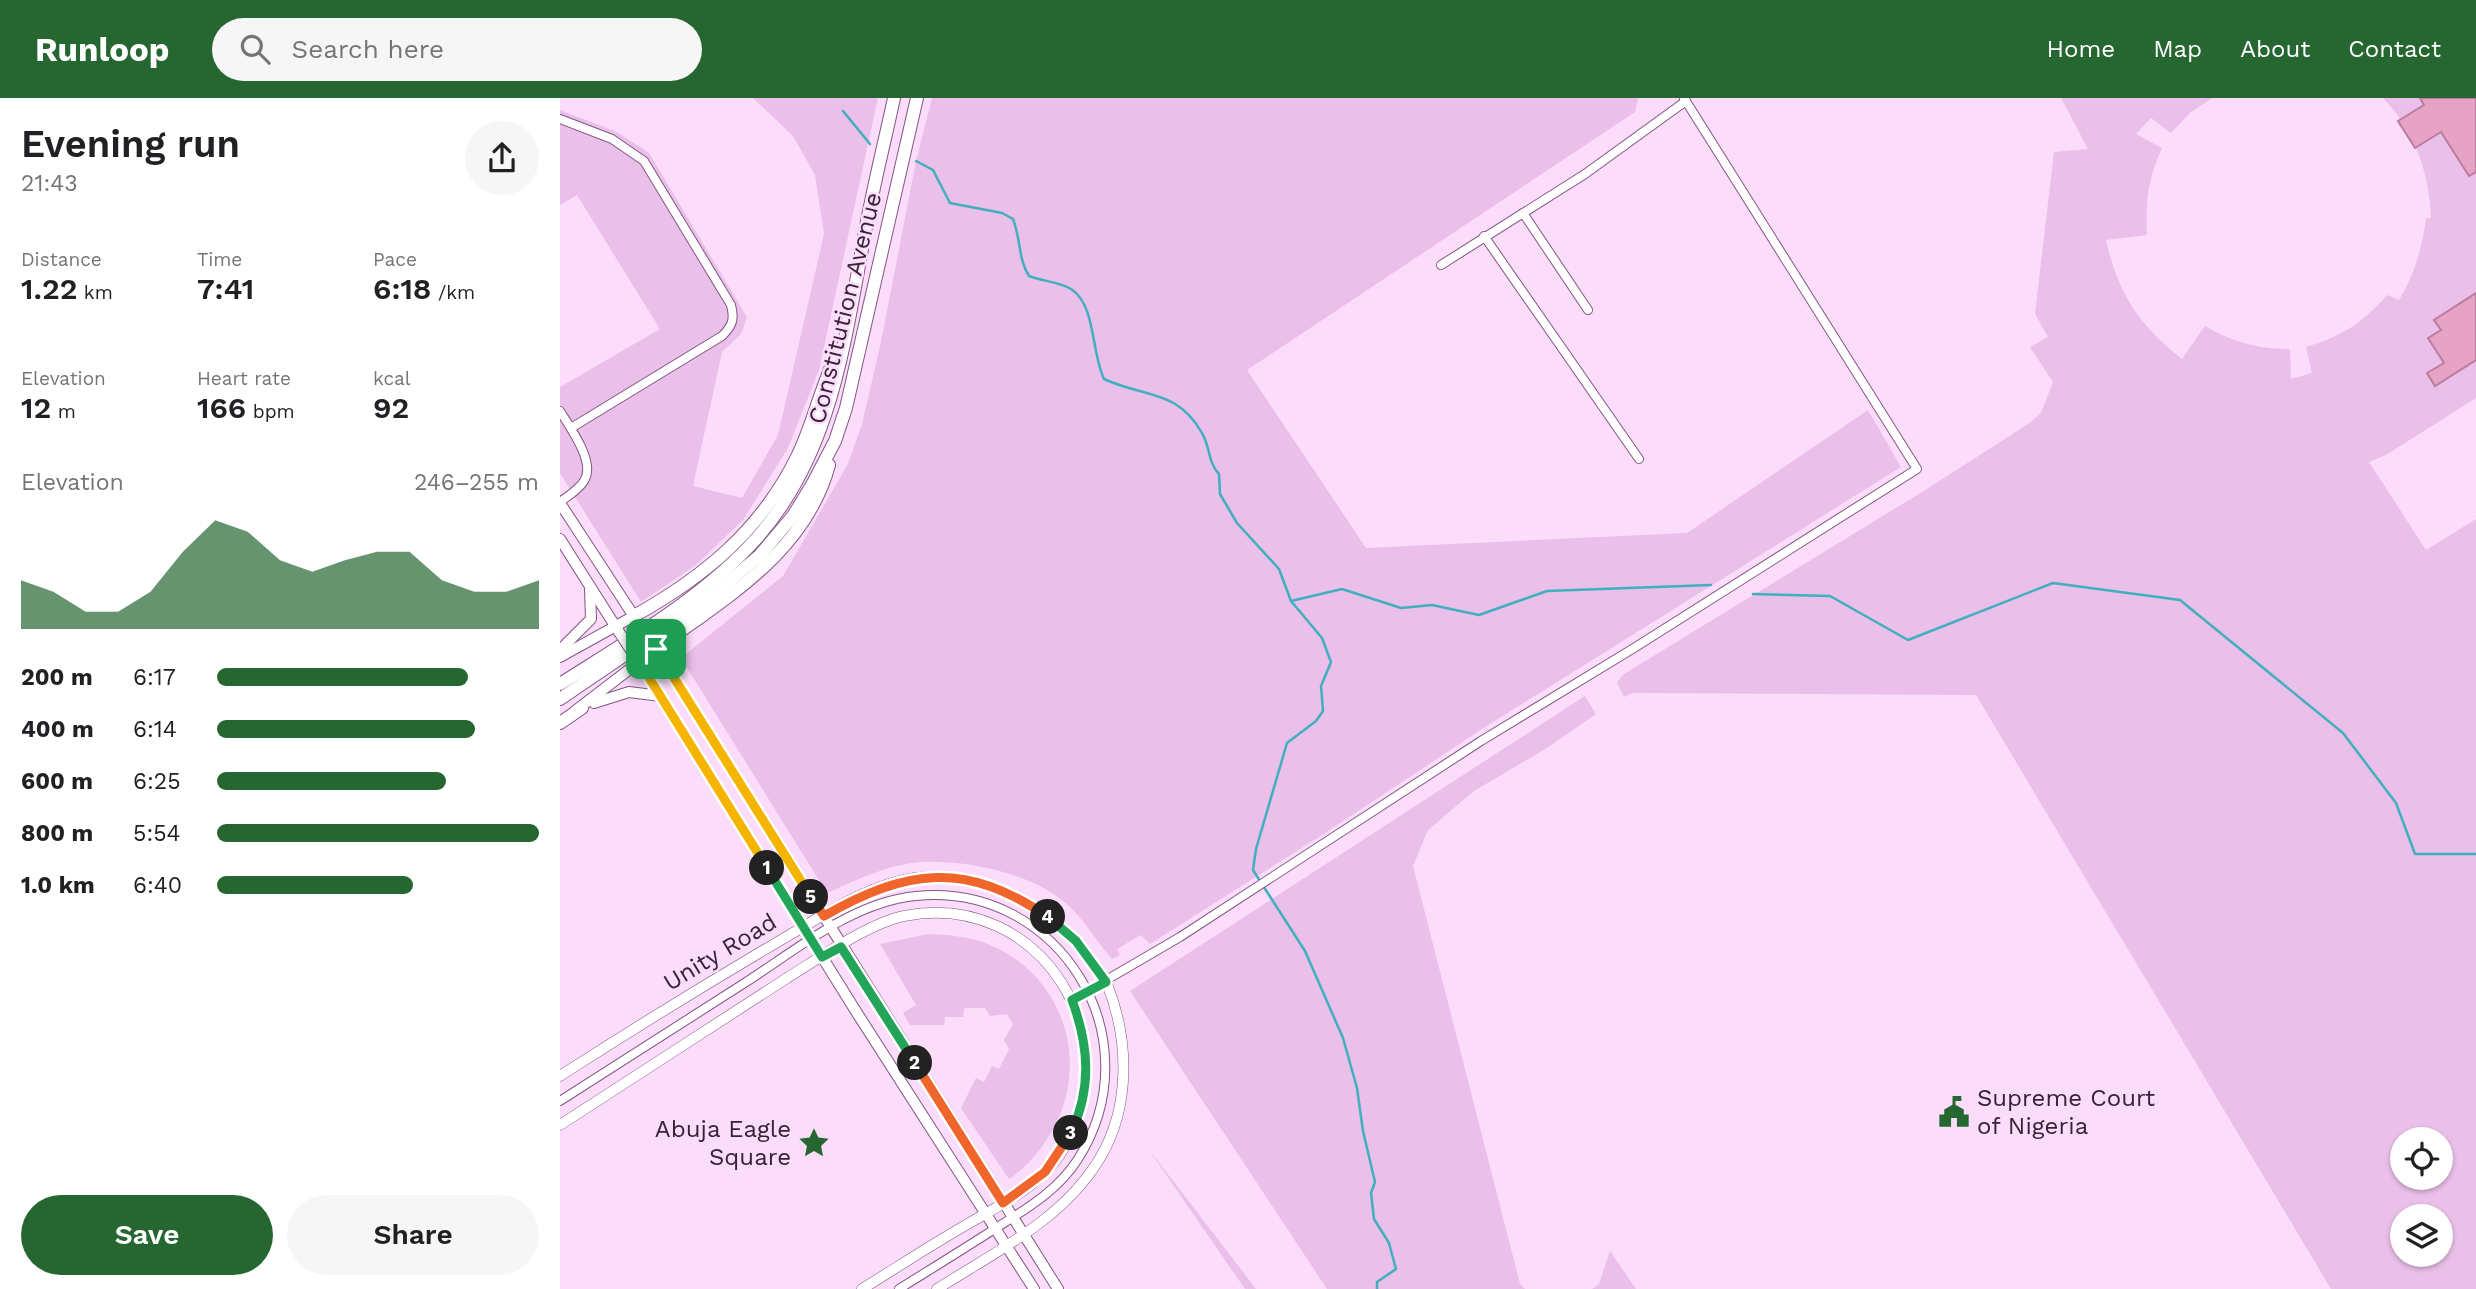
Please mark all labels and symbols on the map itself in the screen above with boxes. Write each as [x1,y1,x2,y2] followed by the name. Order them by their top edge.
[803,189,887,427] street label: Constitution Avenue
[626,619,686,679] pin
[750,850,784,886] pin: 1
[793,880,828,914] pin: 5
[1030,900,1065,934] pin: 4
[658,907,782,997] street label: Unity Road
[898,1046,932,1080] pin: 2
[1977,1084,2155,1140] place label: Supreme Court of Nigeria
[1937,1095,1971,1129] public building icon: Supreme Court of Nigeria
[655,1115,791,1171] place label: Abuja Eagle Square
[1054,1116,1088,1150] pin: 3
[797,1126,831,1160] place icon: Abuja Eagle Square

